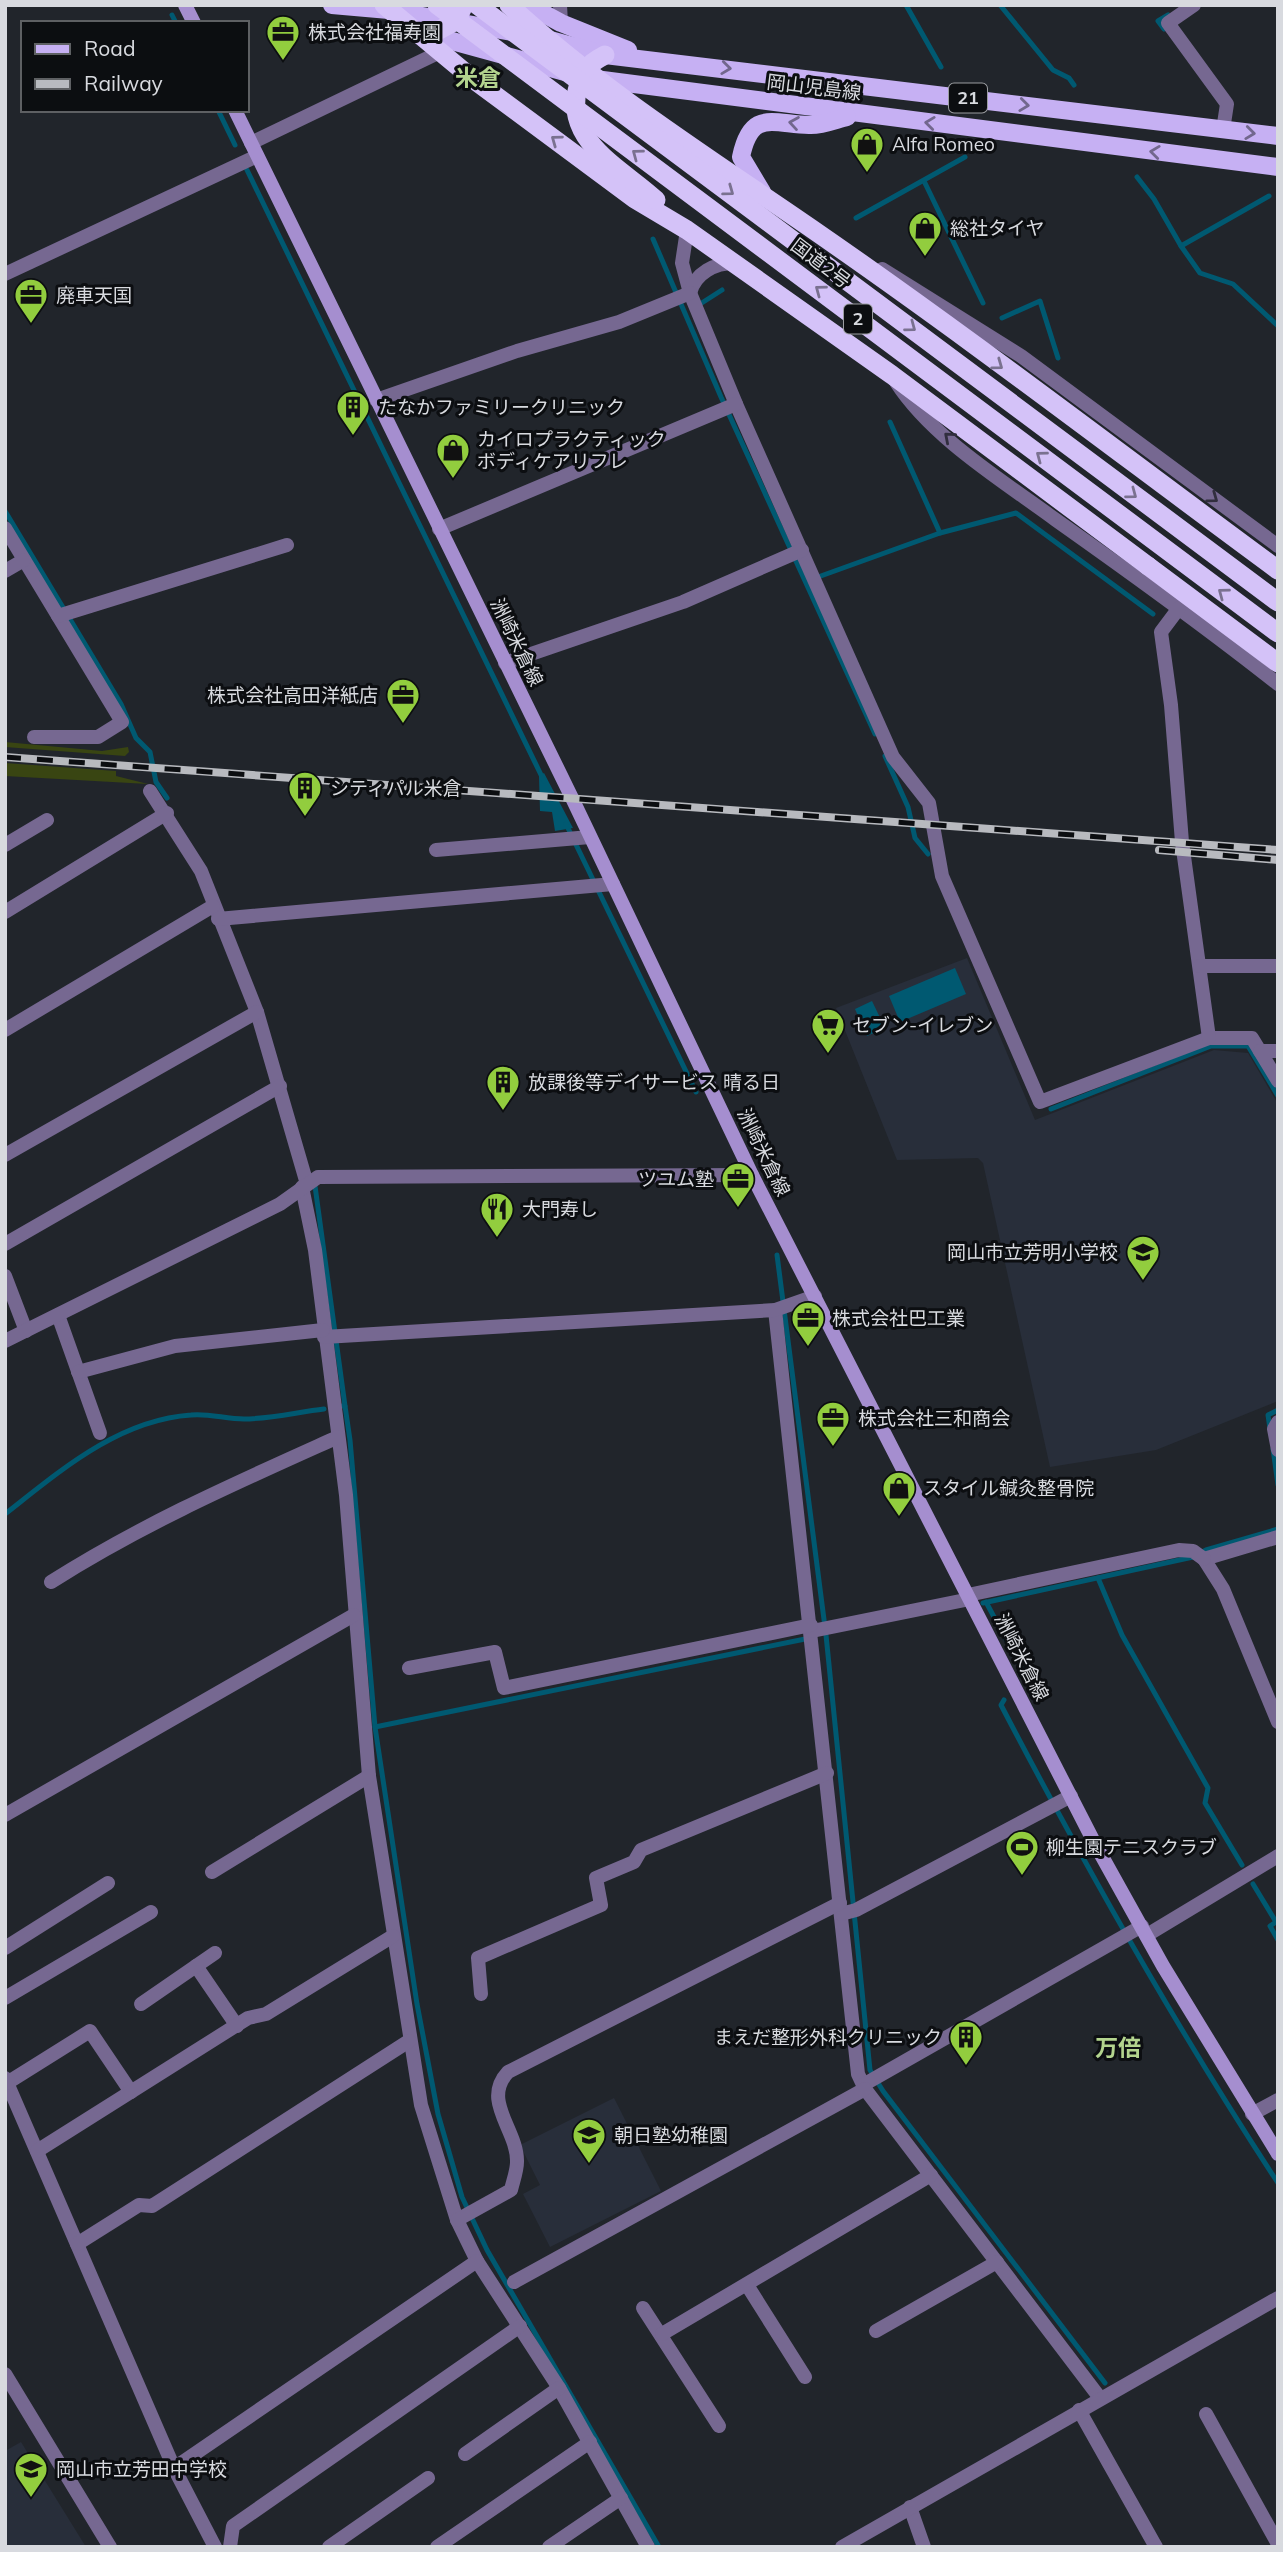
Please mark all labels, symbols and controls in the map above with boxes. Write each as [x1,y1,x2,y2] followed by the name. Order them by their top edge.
[264,13,302,62] office icon: 株式会社福寿園
[308,20,441,44] place label: 株式会社福寿園
[21,21,248,112] legend
[84,35,135,61] text: Road
[720,61,732,76] one-way arrow
[455,63,501,92] district label: 米倉
[765,69,863,105] street label: 岡山児島線
[84,70,163,96] text: Railway
[949,84,987,113] road number: 21
[1019,97,1030,112] one-way arrow
[924,115,936,130] one-way arrow
[788,116,800,131] one-way arrow
[848,125,886,174] shop icon: Alfa Romeo
[1244,126,1256,141] one-way arrow
[892,132,995,156] place label: Alfa Romeo
[551,136,564,149] one-way arrow
[1150,144,1161,159] one-way arrow
[633,150,645,163] one-way arrow
[721,183,734,195] one-way arrow
[906,209,944,258] shop icon: 総社タイヤ
[950,216,1044,240] place label: 総社タイヤ
[786,233,856,293] street label: 国道2号
[12,276,50,325] office icon: 廃車天国
[56,283,132,307] place label: 廃車天国
[815,286,828,298] one-way arrow
[844,304,872,334] road number: 2
[903,319,916,332] one-way arrow
[990,357,1003,369] one-way arrow
[334,388,372,437] building icon: たなかファミリークリニック
[378,395,625,419] place label: たなかファミリークリニック
[477,427,666,473] place label: カイロプラクティック ボディケアリフレ
[434,431,472,480] shop icon: カイロプラクティック ボディケアリフレ
[944,433,957,446] one-way arrow
[1036,452,1049,465] one-way arrow
[1124,485,1137,498] one-way arrow
[1205,490,1218,502] one-way arrow
[1218,589,1231,601] one-way arrow
[485,594,549,690] street label: 洲崎米倉線
[384,676,422,725] office icon: 株式会社高田洋紙店
[207,683,378,707] place label: 株式会社高田洋紙店
[286,769,324,818] building icon: シティパル米倉
[330,776,462,800] place label: シティパル米倉
[809,1006,847,1055] supermarket icon: セブン-イレブン
[852,1013,993,1037] place label: セブン-イレブン
[484,1063,522,1112] building icon: 放課後等デイサービス 晴る日
[528,1070,780,1094] place label: 放課後等デイサービス 晴る日
[732,1104,796,1200] street label: 洲崎米倉線
[719,1160,757,1209] office icon: ツユム塾
[638,1167,714,1191] place label: ツユム塾
[478,1190,516,1239] restaurant icon: 大門寿し
[522,1197,598,1221] place label: 大門寿し
[1124,1233,1162,1282] school or university icon: 岡山市立芳明小学校
[947,1240,1118,1264] place label: 岡山市立芳明小学校
[789,1299,827,1348] office icon: 株式会社巴工業
[832,1306,965,1330] place label: 株式会社巴工業
[814,1399,852,1448] office icon: 株式会社三和商会
[858,1406,1010,1430] place label: 株式会社三和商会
[880,1469,918,1518] shop icon: スタイル鍼灸整骨院
[923,1476,1094,1500] place label: スタイル鍼灸整骨院
[990,1609,1054,1705] street label: 洲崎米倉線
[1003,1828,1041,1877] sports icon: 柳生園テニスクラブ
[1046,1835,1217,1859] place label: 柳生園テニスクラブ
[947,2018,985,2067] building icon: まえだ整形外科クリニック
[714,2025,942,2049] place label: まえだ整形外科クリニック
[1095,2033,1141,2062] district label: 万倍
[570,2116,608,2165] school or university icon: 朝日塾幼稚園
[614,2123,728,2147] place label: 朝日塾幼稚園
[12,2450,50,2499] school or university icon: 岡山市立芳田中学校
[56,2457,227,2481] place label: 岡山市立芳田中学校

